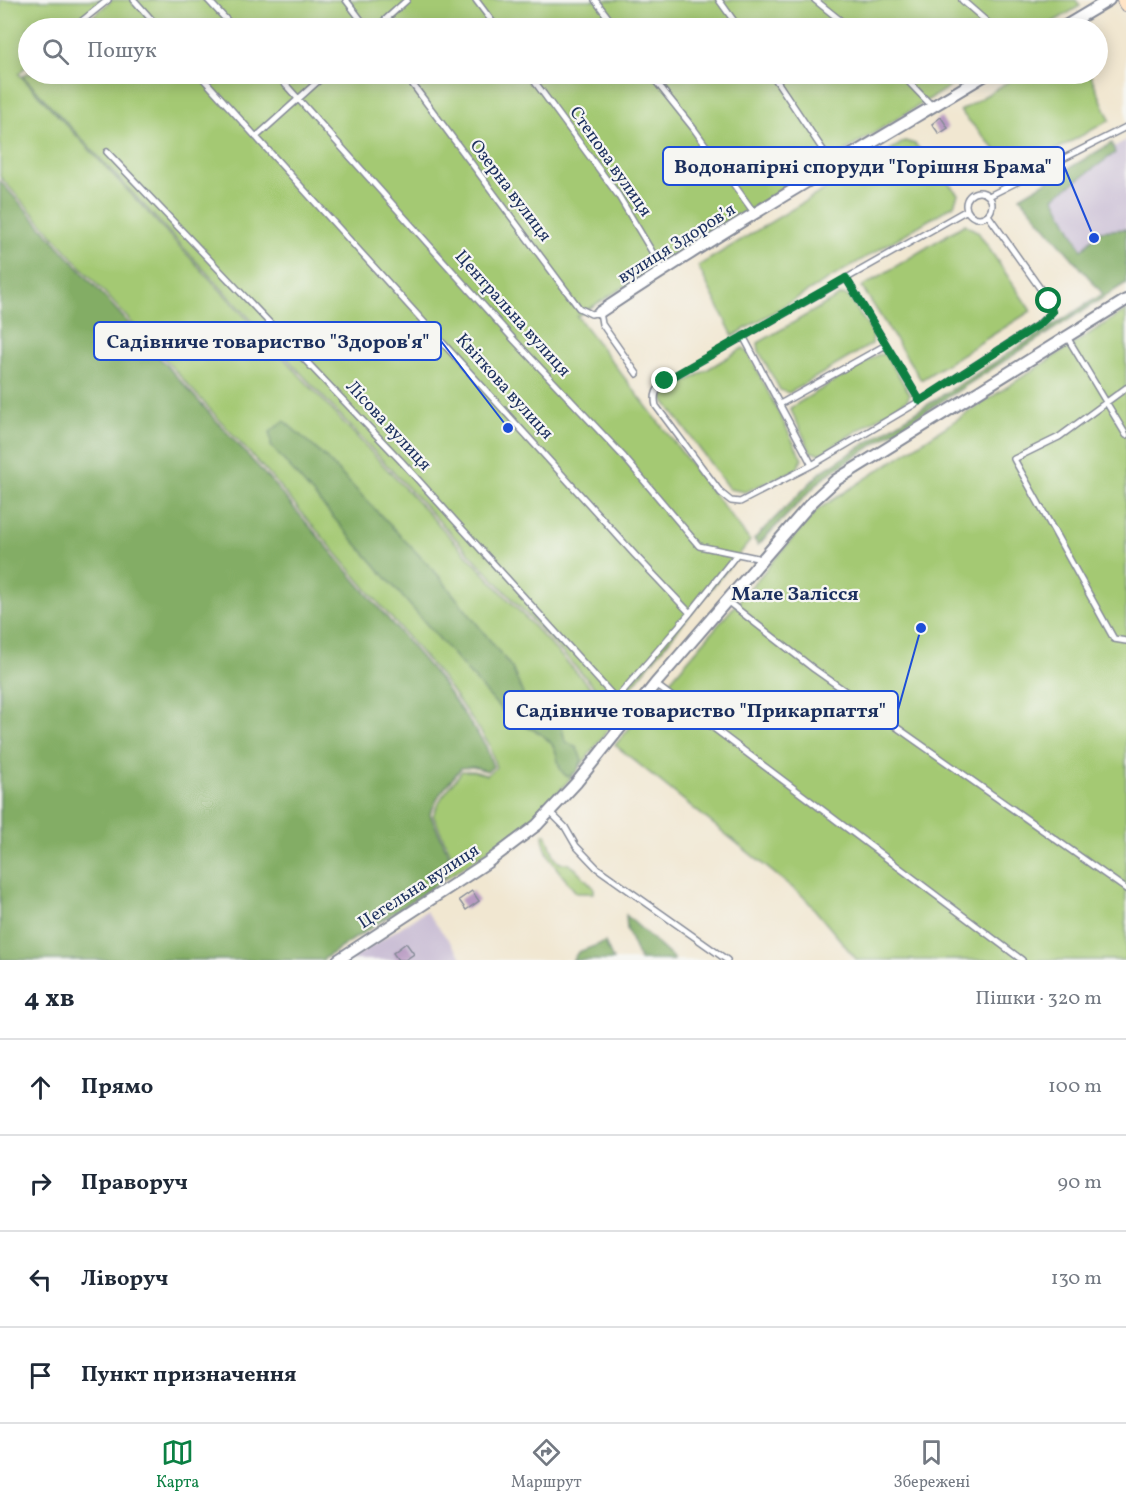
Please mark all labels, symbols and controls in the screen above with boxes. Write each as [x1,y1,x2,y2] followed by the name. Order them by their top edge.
[18,18,1108,84] search box
[39,35,72,68] icon: search
[87,36,157,67] text: Пошук
[563,102,657,222] street label: Степова вулиця
[463,135,557,247] street label: Озерна вулиця
[663,147,1064,185] callout: Водонапірні споруди "Горішня Брама"
[674,154,1052,182] text: Водонапірні споруди "Горішня Брама"
[613,198,741,290] street label: вулиця Здоровʼя
[448,245,576,383] street label: Центральна вулиця
[1035,287,1061,313] route start
[94,322,441,360] callout: Садівниче товариство "Здоров'я"
[449,328,559,446] street label: Квіткова вулиця
[106,329,430,357] text: Садівниче товариство "Здоров'я"
[651,367,677,393] route end
[339,375,437,477] street label: Лісова вулиця
[731,581,859,609] district label: Мале Залісся
[504,691,898,729] callout: Садівниче товариство "Прикарпаття"
[516,698,886,726] text: Садівниче товариство "Прикарпаття"
[353,838,485,936] street label: Цегельна вулиця
[24,981,75,1017] text: 4 хв
[975,985,1102,1013] text: Пішки · 320 m
[24,1071,57,1104] icon: ahead
[81,1072,153,1103] text: Прямо
[1048,1073,1102,1101] text: 100 m
[24,1167,57,1200] icon: right
[81,1168,188,1199] text: Праворуч
[1058,1169,1102,1197] text: 90 m
[24,1263,57,1296] icon: left
[81,1264,168,1295] text: Ліворуч
[1051,1265,1102,1293] text: 130 m
[24,1359,57,1392] icon: arrive
[81,1360,297,1391] text: Пункт призначення
[156,1436,199,1494] tab: Карта
[511,1436,582,1494] tab: Маршрут
[894,1436,970,1494] tab: Збережені

